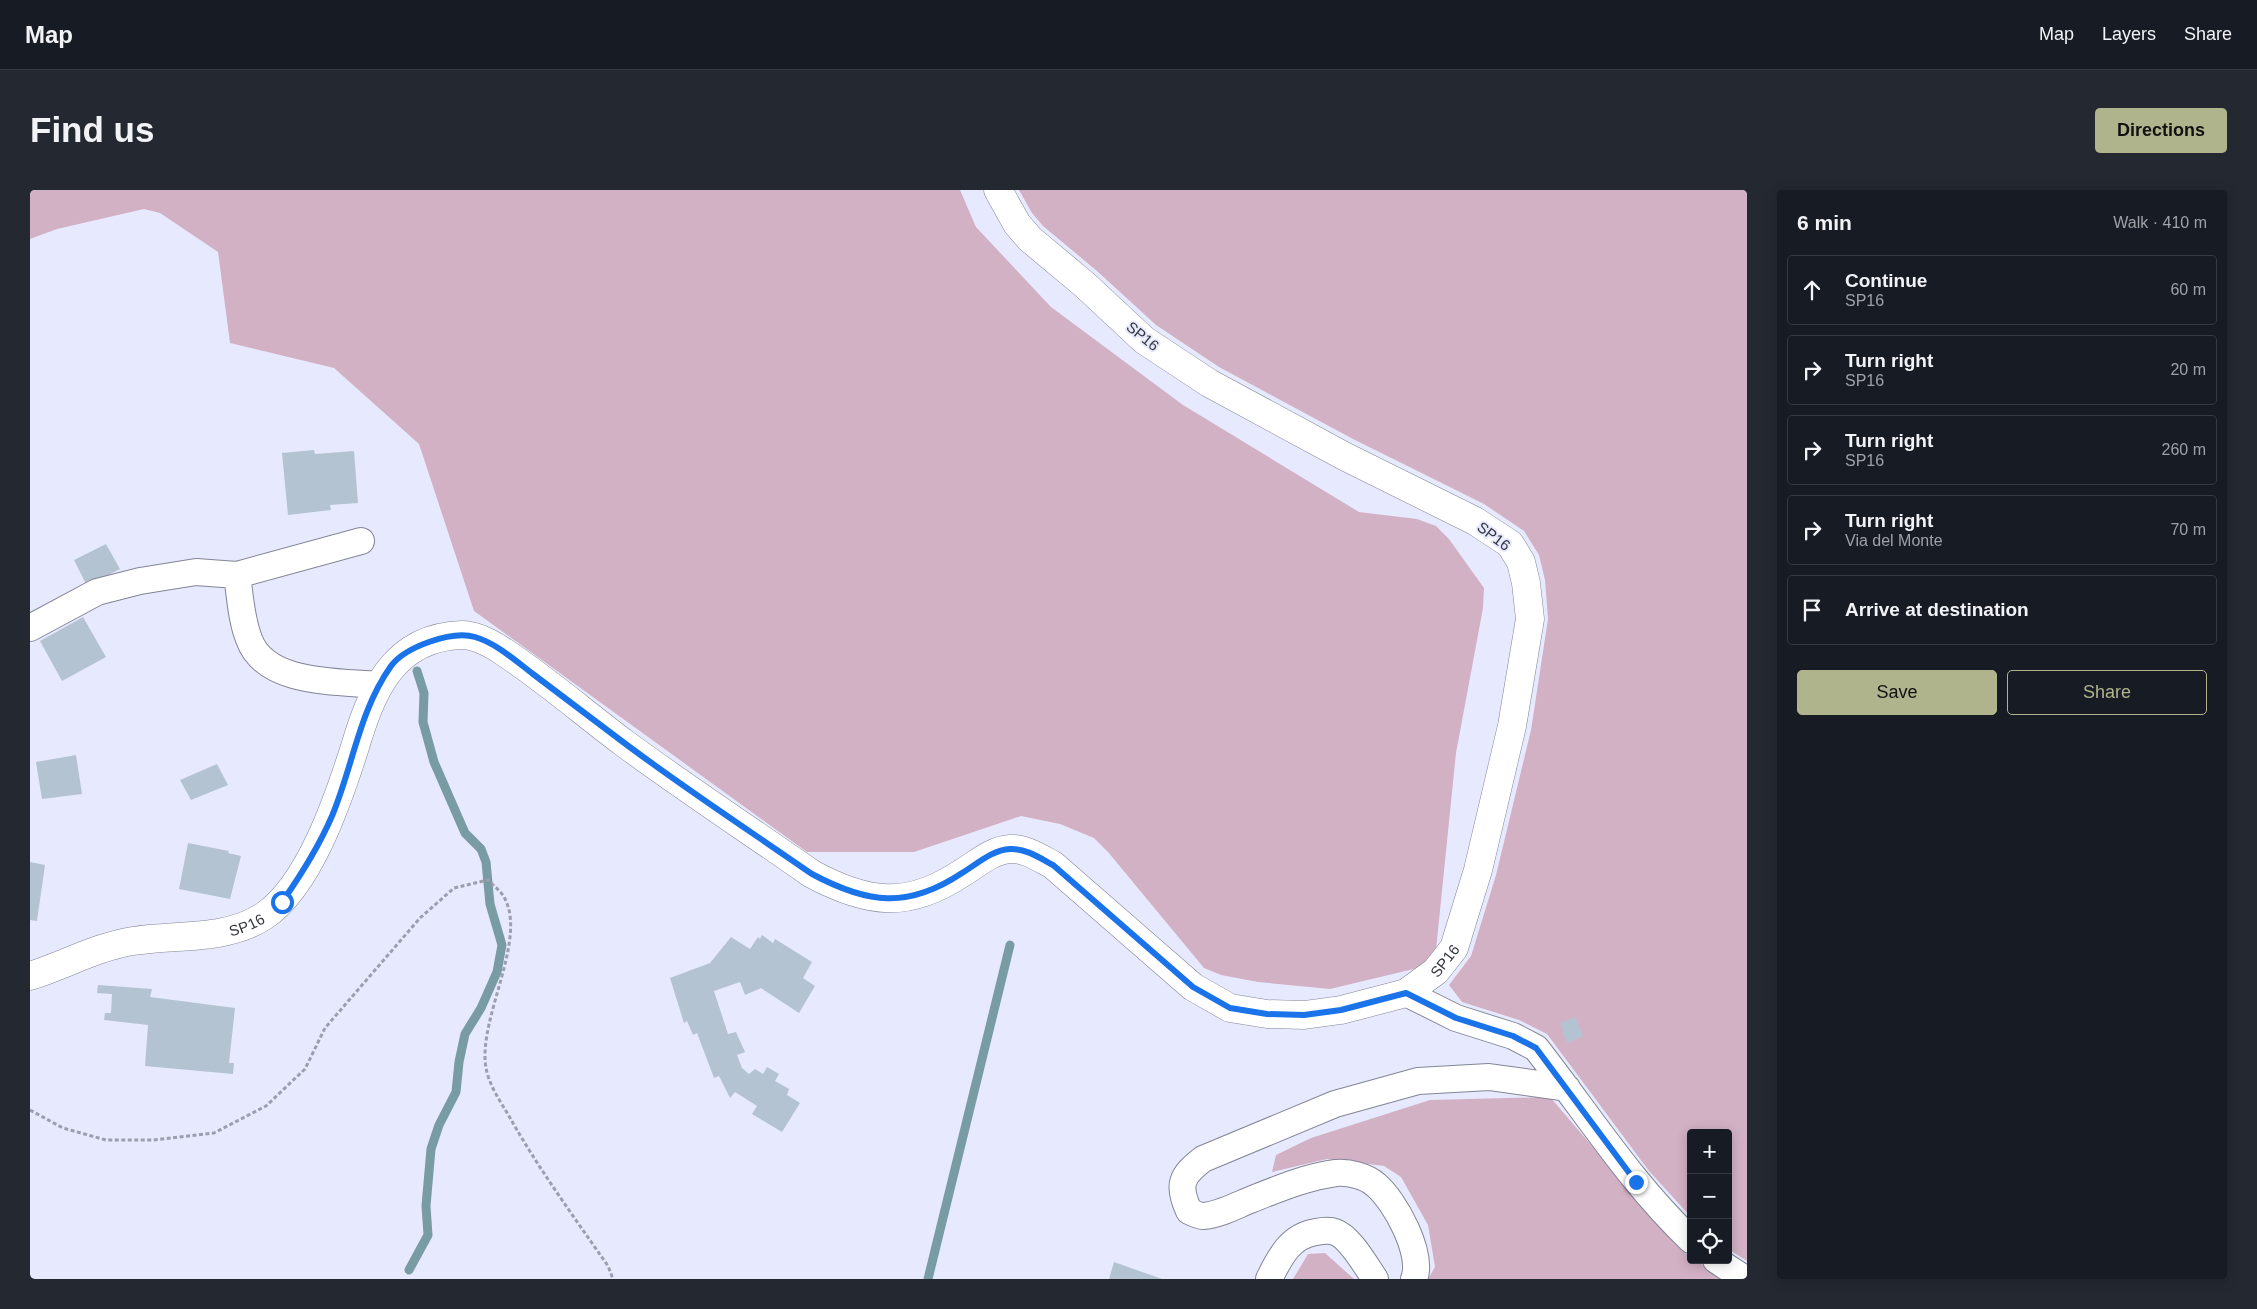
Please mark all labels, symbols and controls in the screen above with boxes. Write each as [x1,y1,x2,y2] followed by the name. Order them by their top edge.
[25,21,73,48] text: Map
[2039,24,2074,44] text: Map
[2102,24,2156,44] text: Layers
[2184,24,2232,44] text: Share
[2095,108,2227,153] button: Directions
[30,110,154,149] text: Find us
[1797,211,1852,234] text: 6 min
[2113,214,2207,231] text: Walk · 410 m
[1845,270,1927,291] text: Continue
[1798,276,1826,304] icon: ahead
[2170,281,2206,298] text: 60 m
[1845,292,1884,309] text: SP16
[1123,318,1163,354] street label: SP16
[1845,350,1933,371] text: Turn right
[1798,356,1826,384] icon: right
[2170,361,2206,378] text: 20 m
[1845,372,1884,389] text: SP16
[1845,430,1933,451] text: Turn right
[1798,436,1826,464] icon: right
[2162,441,2206,458] text: 260 m
[1845,452,1884,469] text: SP16
[1845,510,1933,531] text: Turn right
[1798,516,1826,544] icon: right
[1474,518,1514,554] street label: SP16
[2170,521,2206,538] text: 70 m
[1845,532,1943,549] text: Via del Monte
[1798,596,1826,624] icon: arrive
[1845,599,2029,620] text: Arrive at destination
[1797,670,1997,715] button: Save
[2007,670,2207,715] button: Share
[271,891,294,914] route start
[227,909,267,939] street label: SP16
[1426,941,1462,980] street label: SP16
[1687,1129,1732,1264] map controls
[1687,1129,1732,1174] button: +
[1625,1171,1648,1194] route end
[1687,1174,1732,1219] button: −
[1687,1219,1732,1264] button: locate

